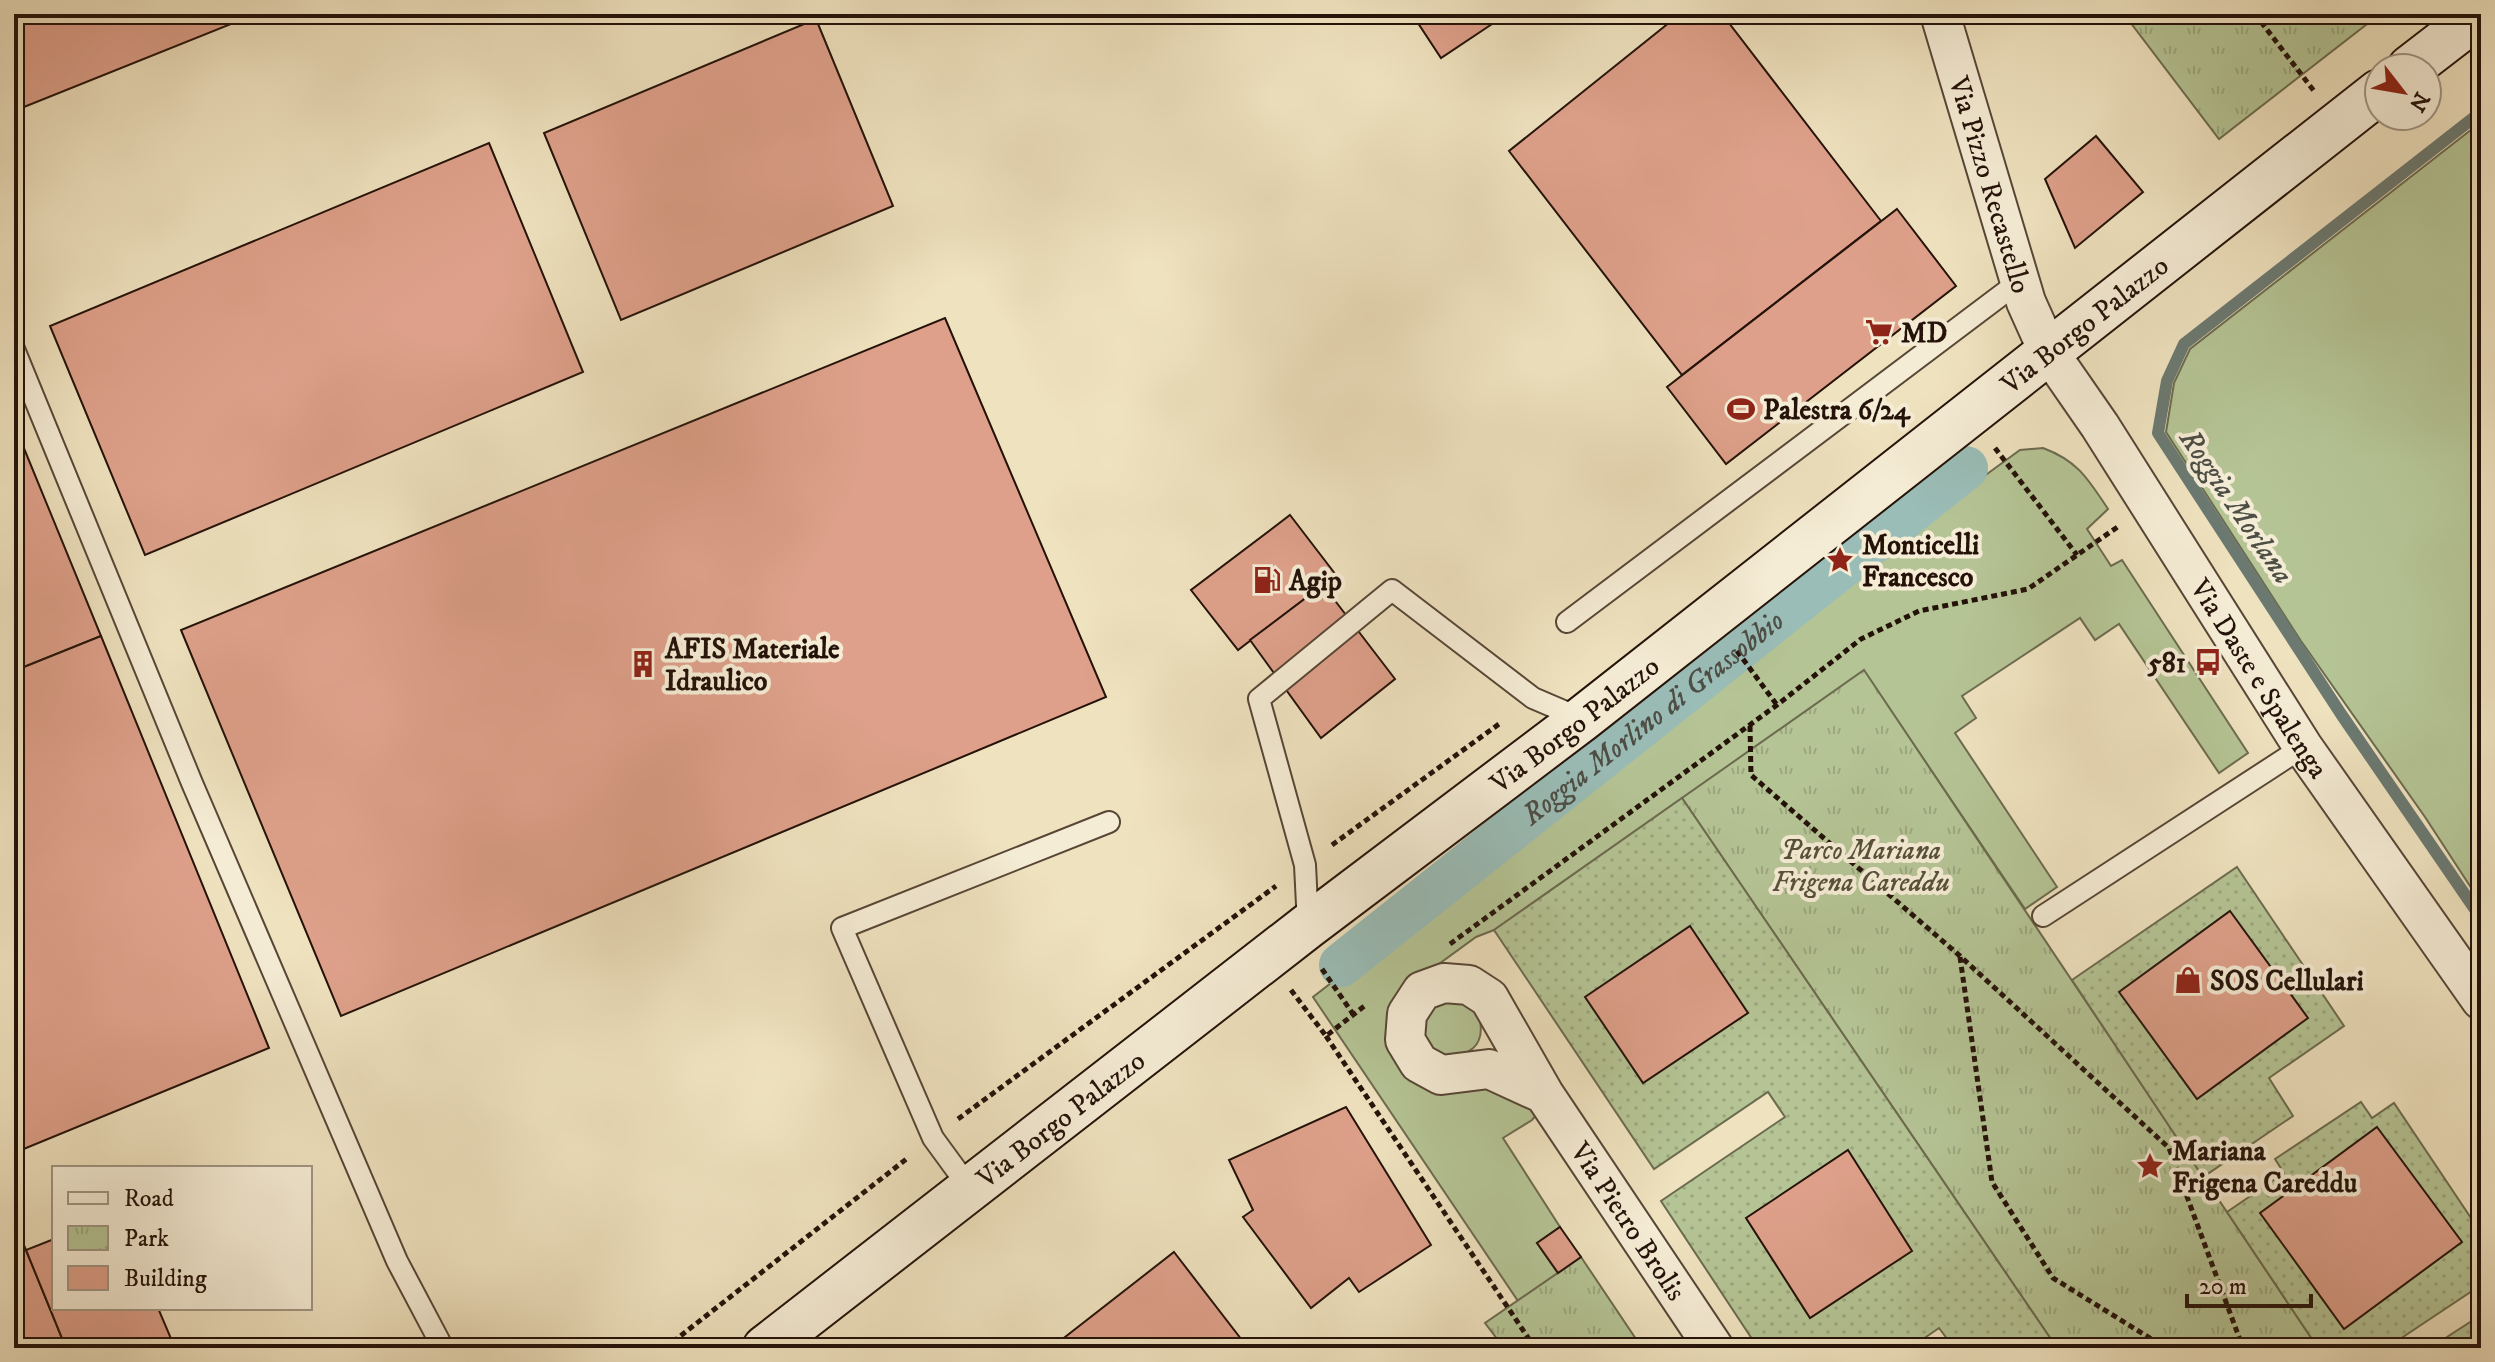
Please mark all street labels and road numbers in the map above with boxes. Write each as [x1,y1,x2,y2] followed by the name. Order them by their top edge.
[1940,72,2038,298] street label: Via Pizzo Recastello
[1993,248,2176,403] street label: Via Borgo Palazzo
[2182,572,2335,785] street label: Via Daste e Spalenga
[1483,649,1667,802] street label: Via Borgo Palazzo
[969,1043,1153,1197] street label: Via Borgo Palazzo
[1562,1135,1693,1308] street label: Via Pietro Brolis

